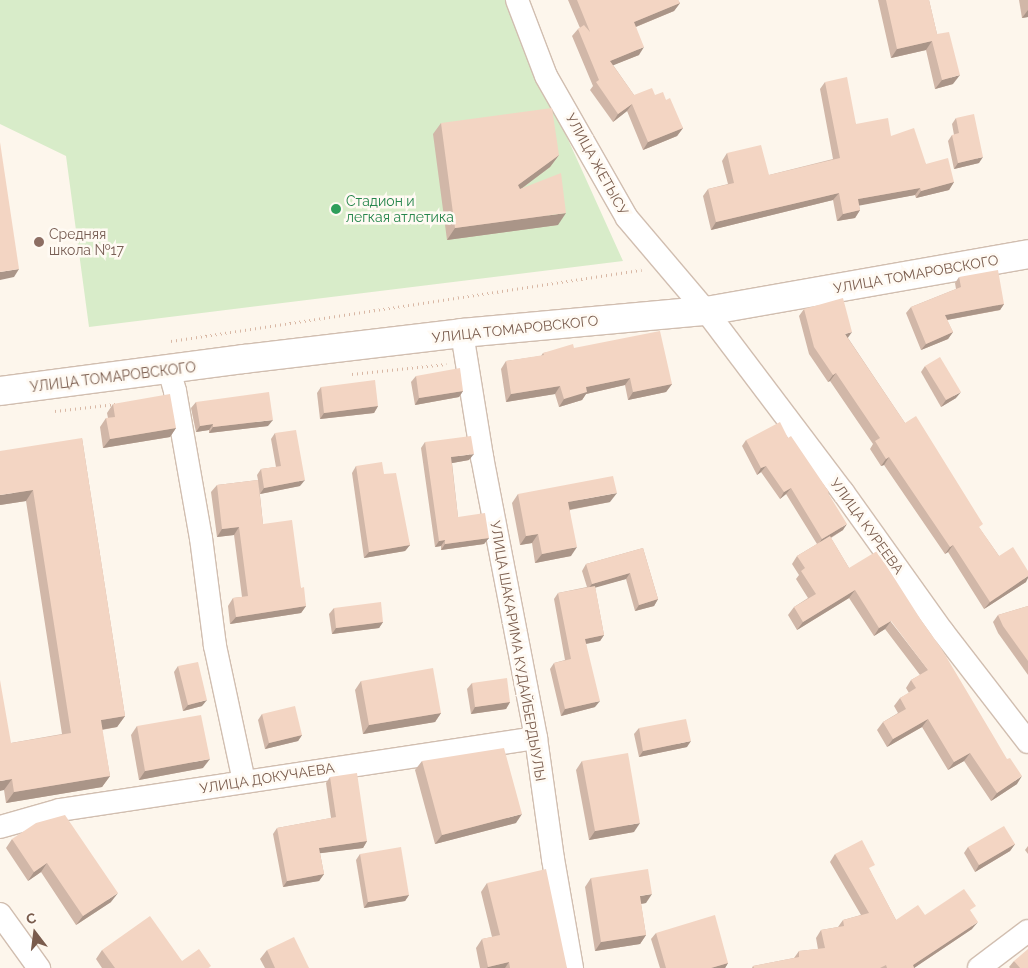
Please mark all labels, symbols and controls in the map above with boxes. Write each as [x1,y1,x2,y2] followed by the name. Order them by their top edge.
[562,110,632,218] street label: УЛИЦА ЖЕТЫСУ
[346,193,454,226] place label: Стадион и легкая атлетика
[330,203,342,215] marker: Стадион и легкая атлетика
[49,226,124,258] place label: Средняя школа №17
[33,236,45,248] marker: Средняя школа №17
[832,251,1000,297] street label: УЛИЦА ТОМАРОВСКОГО
[431,312,599,346] street label: УЛИЦА ТОМАРОВСКОГО
[29,358,197,396] street label: УЛИЦА ТОМАРОВСКОГО
[827,475,907,577] street label: УЛИЦА КУРЕЕВА
[487,519,549,783] street label: УЛИЦА ШАКАРИМА КУДАЙБЕРДЫУЛЫ
[198,759,336,797] street label: УЛИЦА ДОКУЧАЕВА
[10,908,60,958] north arrow
[24,910,38,927] text: С

